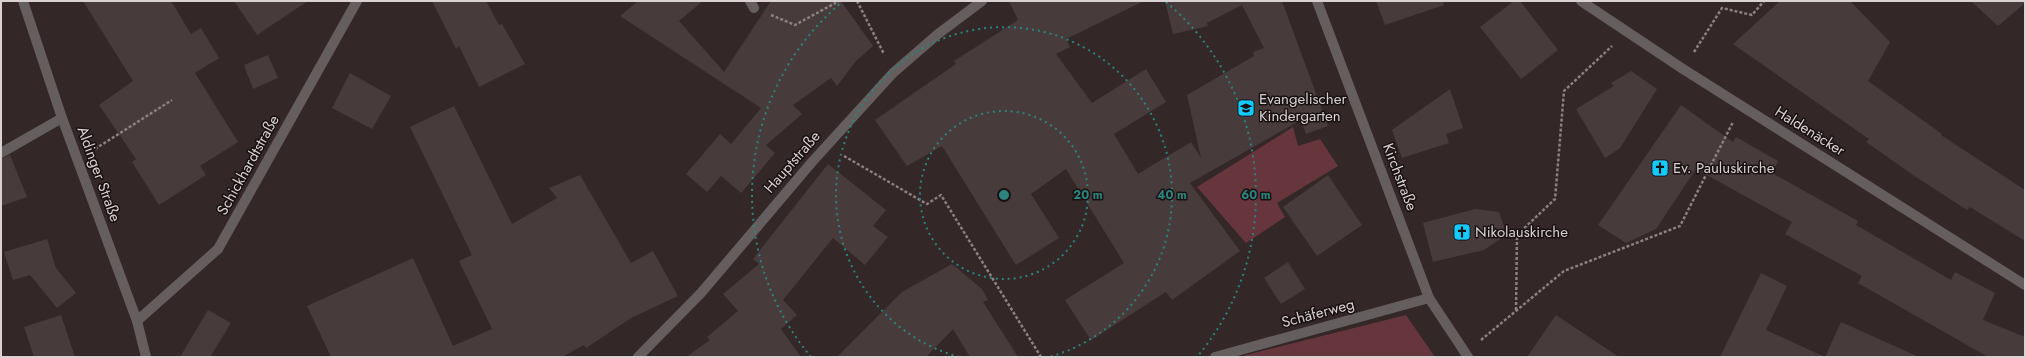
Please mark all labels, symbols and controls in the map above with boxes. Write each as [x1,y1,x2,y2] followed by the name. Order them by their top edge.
[1259,88,1347,127] place label: Evangelischer Kindergarten
[1236,98,1256,118] school or university icon: Evangelischer Kindergarten
[1771,101,1850,162] street label: Haldenäcker
[211,111,285,219] street label: Schickhardtstraße
[72,123,127,225] street label: Aldinger Straße
[759,126,825,198] street label: Hauptstraße
[1377,140,1423,214] street label: Kirchstraße
[1673,157,1775,179] place label: Ev. Pauluskirche
[1650,158,1670,178] church icon: Ev. Pauluskirche
[1073,186,1103,204] text: 20 m
[1157,186,1187,204] text: 40 m
[1241,186,1271,204] text: 60 m
[997,188,1011,202] centre of rings
[1475,221,1568,243] place label: Nikolauskirche
[1452,222,1472,242] church icon: Nikolauskirche
[1279,293,1357,333] street label: Schäferweg

